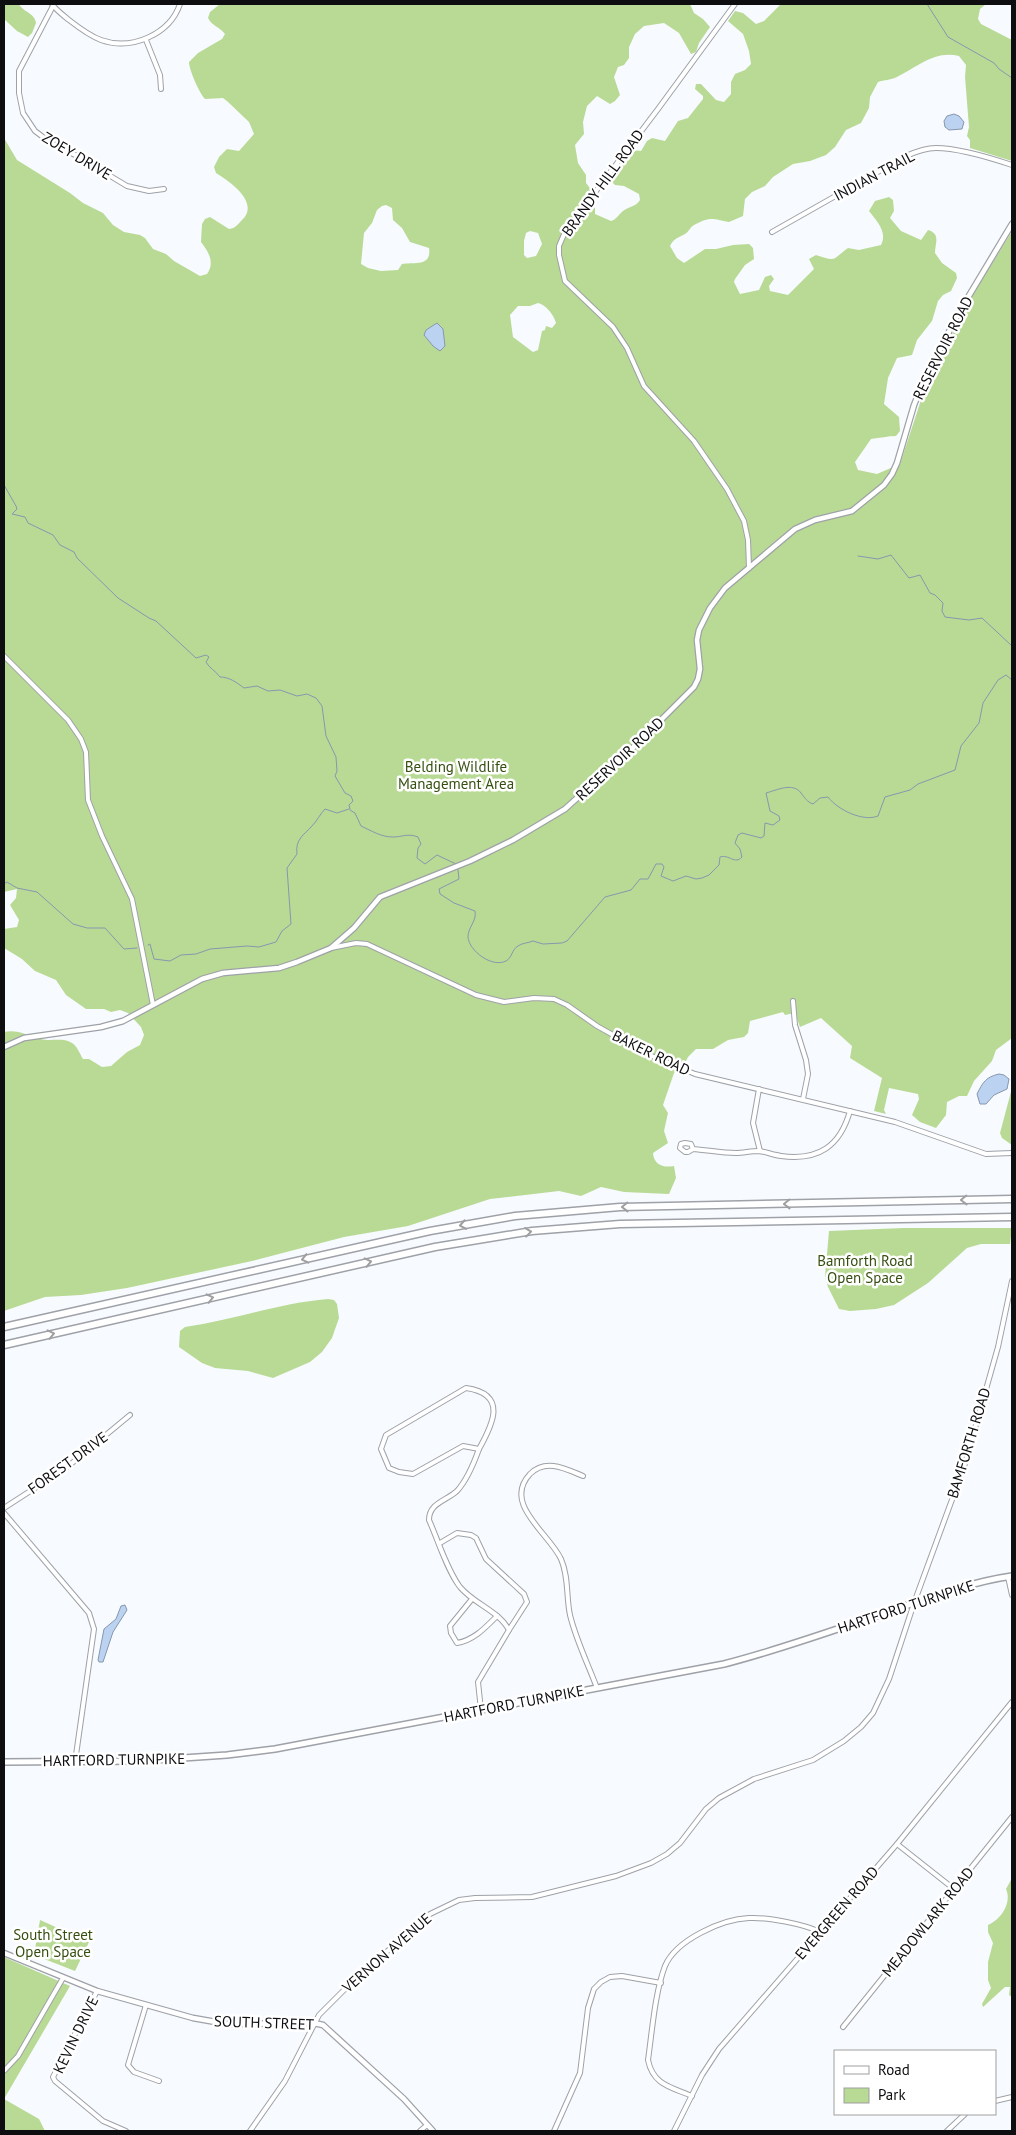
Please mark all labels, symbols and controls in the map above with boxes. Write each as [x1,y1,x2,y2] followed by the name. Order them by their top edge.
[557,126,648,240] street label: BRANDY HILL ROAD
[39,127,115,184] street label: ZOEY DRIVE
[830,146,918,205] street label: INDIAN TRAIL
[908,293,977,403] street label: RESERVOIR ROAD
[572,713,668,804] street label: RESERVOIR ROAD
[398,757,514,793] park label: Belding Wildlife Management Area
[609,1026,693,1080] street label: BAKER ROAD
[959,1195,967,1205] one-way arrow
[783,1199,790,1209] one-way arrow
[620,1202,628,1213] one-way arrow
[459,1219,468,1229] one-way arrow
[523,1227,532,1237] one-way arrow
[817,1251,913,1287] park label: Bamforth Road Open Space
[300,1254,309,1264] one-way arrow
[364,1257,373,1268] one-way arrow
[205,1293,214,1304] one-way arrow
[47,1329,56,1340] one-way arrow
[943,1385,994,1500] street label: BAMFORTH ROAD
[24,1427,111,1498] street label: FOREST DRIVE
[835,1575,977,1638] street label: HARTFORD TURNPIKE
[442,1681,586,1726] street label: HARTFORD TURNPIKE
[43,1749,185,1770] street label: HARTFORD TURNPIKE
[791,1862,882,1963] street label: EVERGREEN ROAD
[877,1863,978,1980] street label: MEADOWLARK ROAD
[337,1909,435,1997] street label: VERNON AVENUE
[13,1925,93,1961] park label: South Street Open Space
[49,1993,102,2077] street label: KEVIN DRIVE
[214,2011,315,2034] street label: SOUTH STREET
[834,2050,996,2115] legend
[878,2060,910,2079] text: Road
[878,2085,906,2104] text: Park

